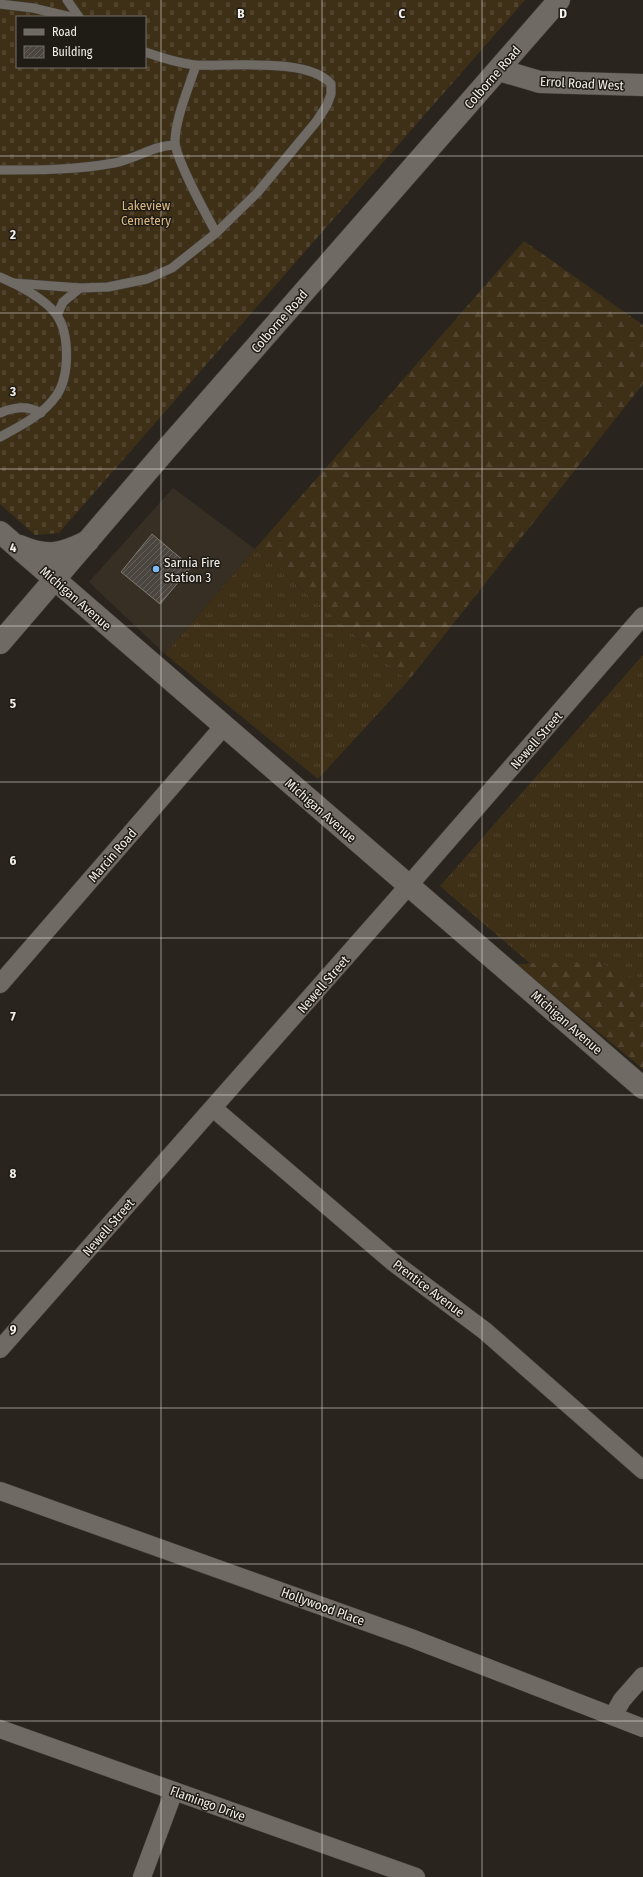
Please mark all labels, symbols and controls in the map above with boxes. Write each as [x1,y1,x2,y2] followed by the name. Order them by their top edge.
[237,6,245,21] text: B
[399,6,406,21] text: C
[559,6,567,21] text: D
[16,16,146,68] legend
[52,25,77,39] text: Road
[461,43,524,112] street label: Colborne Road
[52,45,93,59] text: Building
[540,74,625,93] street label: Errol Road West
[121,198,171,228] park label: Lakeview Cemetery
[9,227,16,242] text: 2
[248,287,311,356] street label: Colborne Road
[9,384,16,399] text: 3
[10,540,17,555] text: 4
[164,555,220,585] place label: Sarnia Fire Station 3
[37,563,114,633] street label: Michigan Avenue
[151,564,161,574] marker: Sarnia Fire Station 3
[10,696,16,711] text: 5
[507,708,566,772] street label: Newell Street
[282,775,359,845] street label: Michigan Avenue
[85,826,140,885] street label: Marcin Road
[10,853,17,868] text: 6
[294,952,353,1016] street label: Newell Street
[528,987,605,1057] street label: Michigan Avenue
[10,1009,16,1024] text: 7
[10,1166,17,1181] text: 8
[79,1195,138,1259] street label: Newell Street
[390,1257,467,1320] street label: Prentice Avenue
[10,1322,17,1337] text: 9
[279,1584,367,1628] street label: Hollywood Place
[168,1783,247,1824] street label: Flamingo Drive

